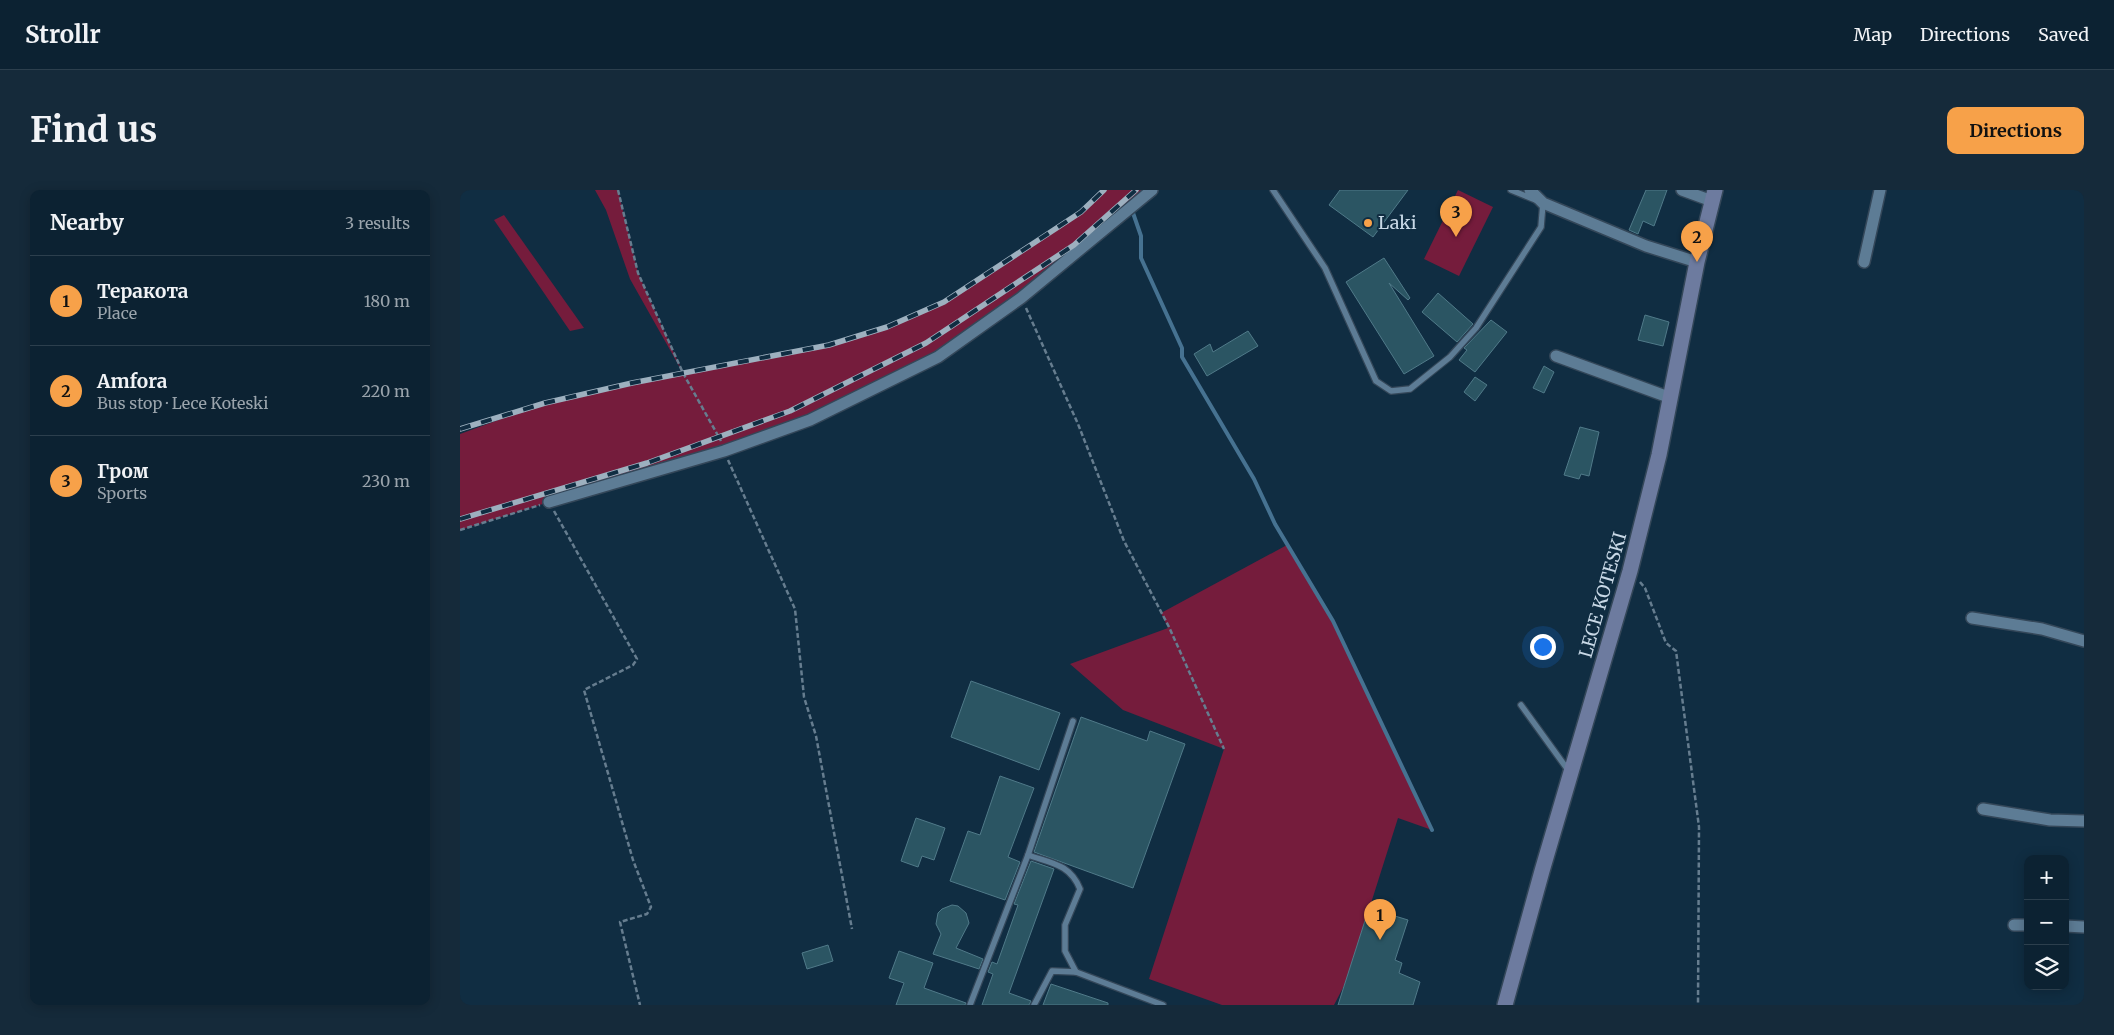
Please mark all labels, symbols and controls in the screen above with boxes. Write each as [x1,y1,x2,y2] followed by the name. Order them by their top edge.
[25,19,101,50] text: Strollr
[1854,23,1892,46] text: Map
[1920,23,2010,46] text: Directions
[2038,23,2089,46] text: Saved
[1947,107,2084,154] button: Directions
[30,108,157,152] text: Find us
[1440,196,1472,237] pin: 3
[50,209,124,236] text: Nearby
[1378,211,1417,234] place label: Laki
[345,213,410,233] text: 3 results
[1362,217,1374,229] marker: Laki
[1681,221,1713,262] pin: 2
[97,279,188,303] text: Теракота
[62,291,70,311] text: 1
[364,291,410,311] text: 180 m
[97,303,137,323] text: Place
[97,369,167,393] text: Amfora
[61,381,71,401] text: 2
[362,381,410,401] text: 220 m
[97,393,269,413] text: Bus stop · Lece Koteski
[97,459,149,483] text: Гром
[61,471,71,491] text: 3
[362,471,410,491] text: 230 m
[97,483,147,503] text: Sports
[1574,529,1631,660] street label: LECE KOTESKI
[1530,634,1556,660] your location
[2024,855,2069,990] map controls
[2024,855,2069,900] button: +
[1364,899,1396,940] pin: 1
[2024,900,2069,945] button: −
[2024,945,2069,990] button: layers

